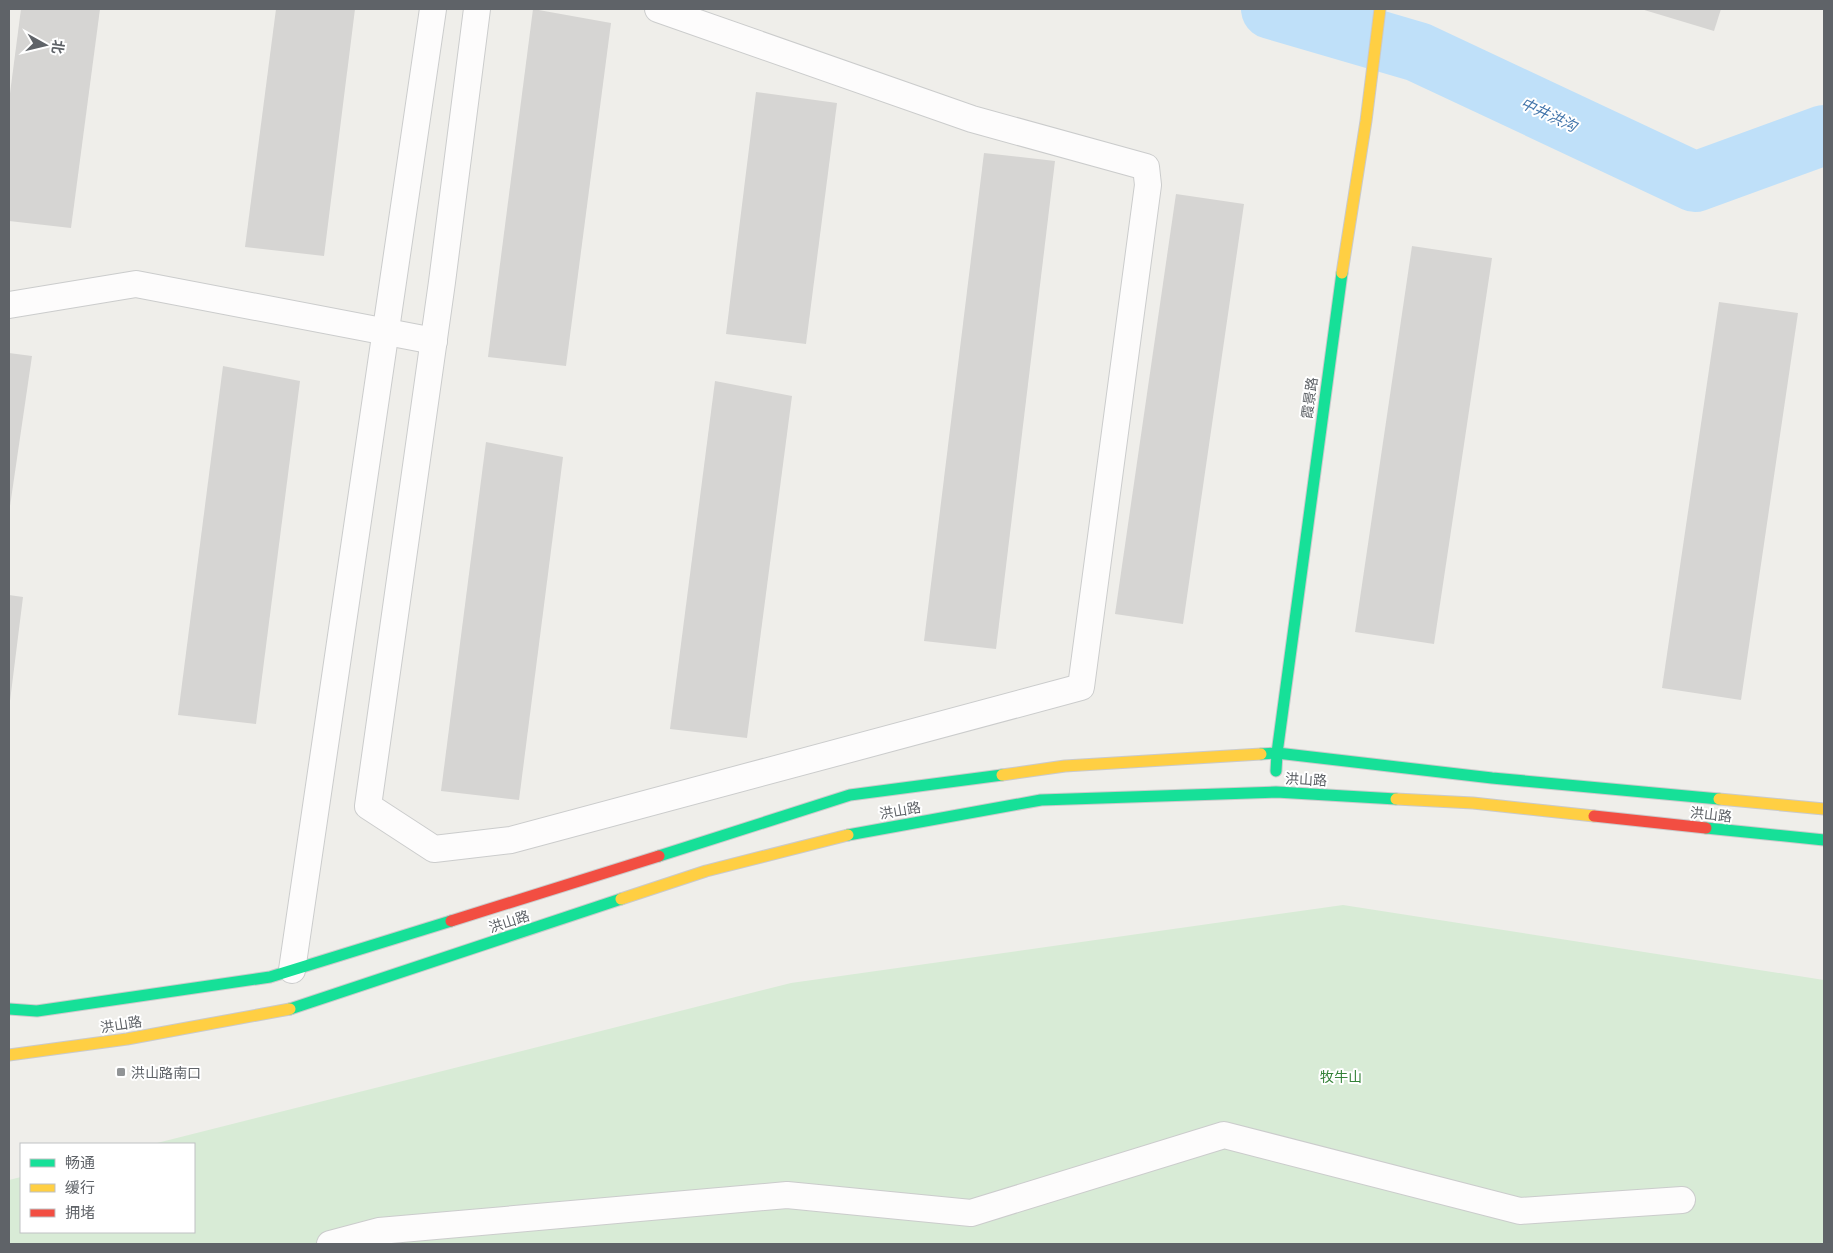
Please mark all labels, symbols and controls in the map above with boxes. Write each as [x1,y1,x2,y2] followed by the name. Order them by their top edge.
[20,20,70,70] north arrow
[49,39,68,55] text: 北
[1518,93,1582,136] water label: 中井洪沟
[1298,376,1320,420] street label: 霞景路
[1285,769,1327,789] street label: 洪山路
[878,798,922,822] street label: 洪山路
[1689,803,1733,825] street label: 洪山路
[486,906,532,936] street label: 洪山路
[99,1012,143,1036] street label: 洪山路
[131,1064,201,1081] place label: 洪山路南口
[115,1066,127,1078] marker: 洪山路南口
[1320,1068,1362,1085] park label: 牧牛山
[20,1143,195,1233] legend
[65,1153,95,1171] text: 畅通
[65,1178,95,1196] text: 缓行
[65,1203,95,1221] text: 拥堵

